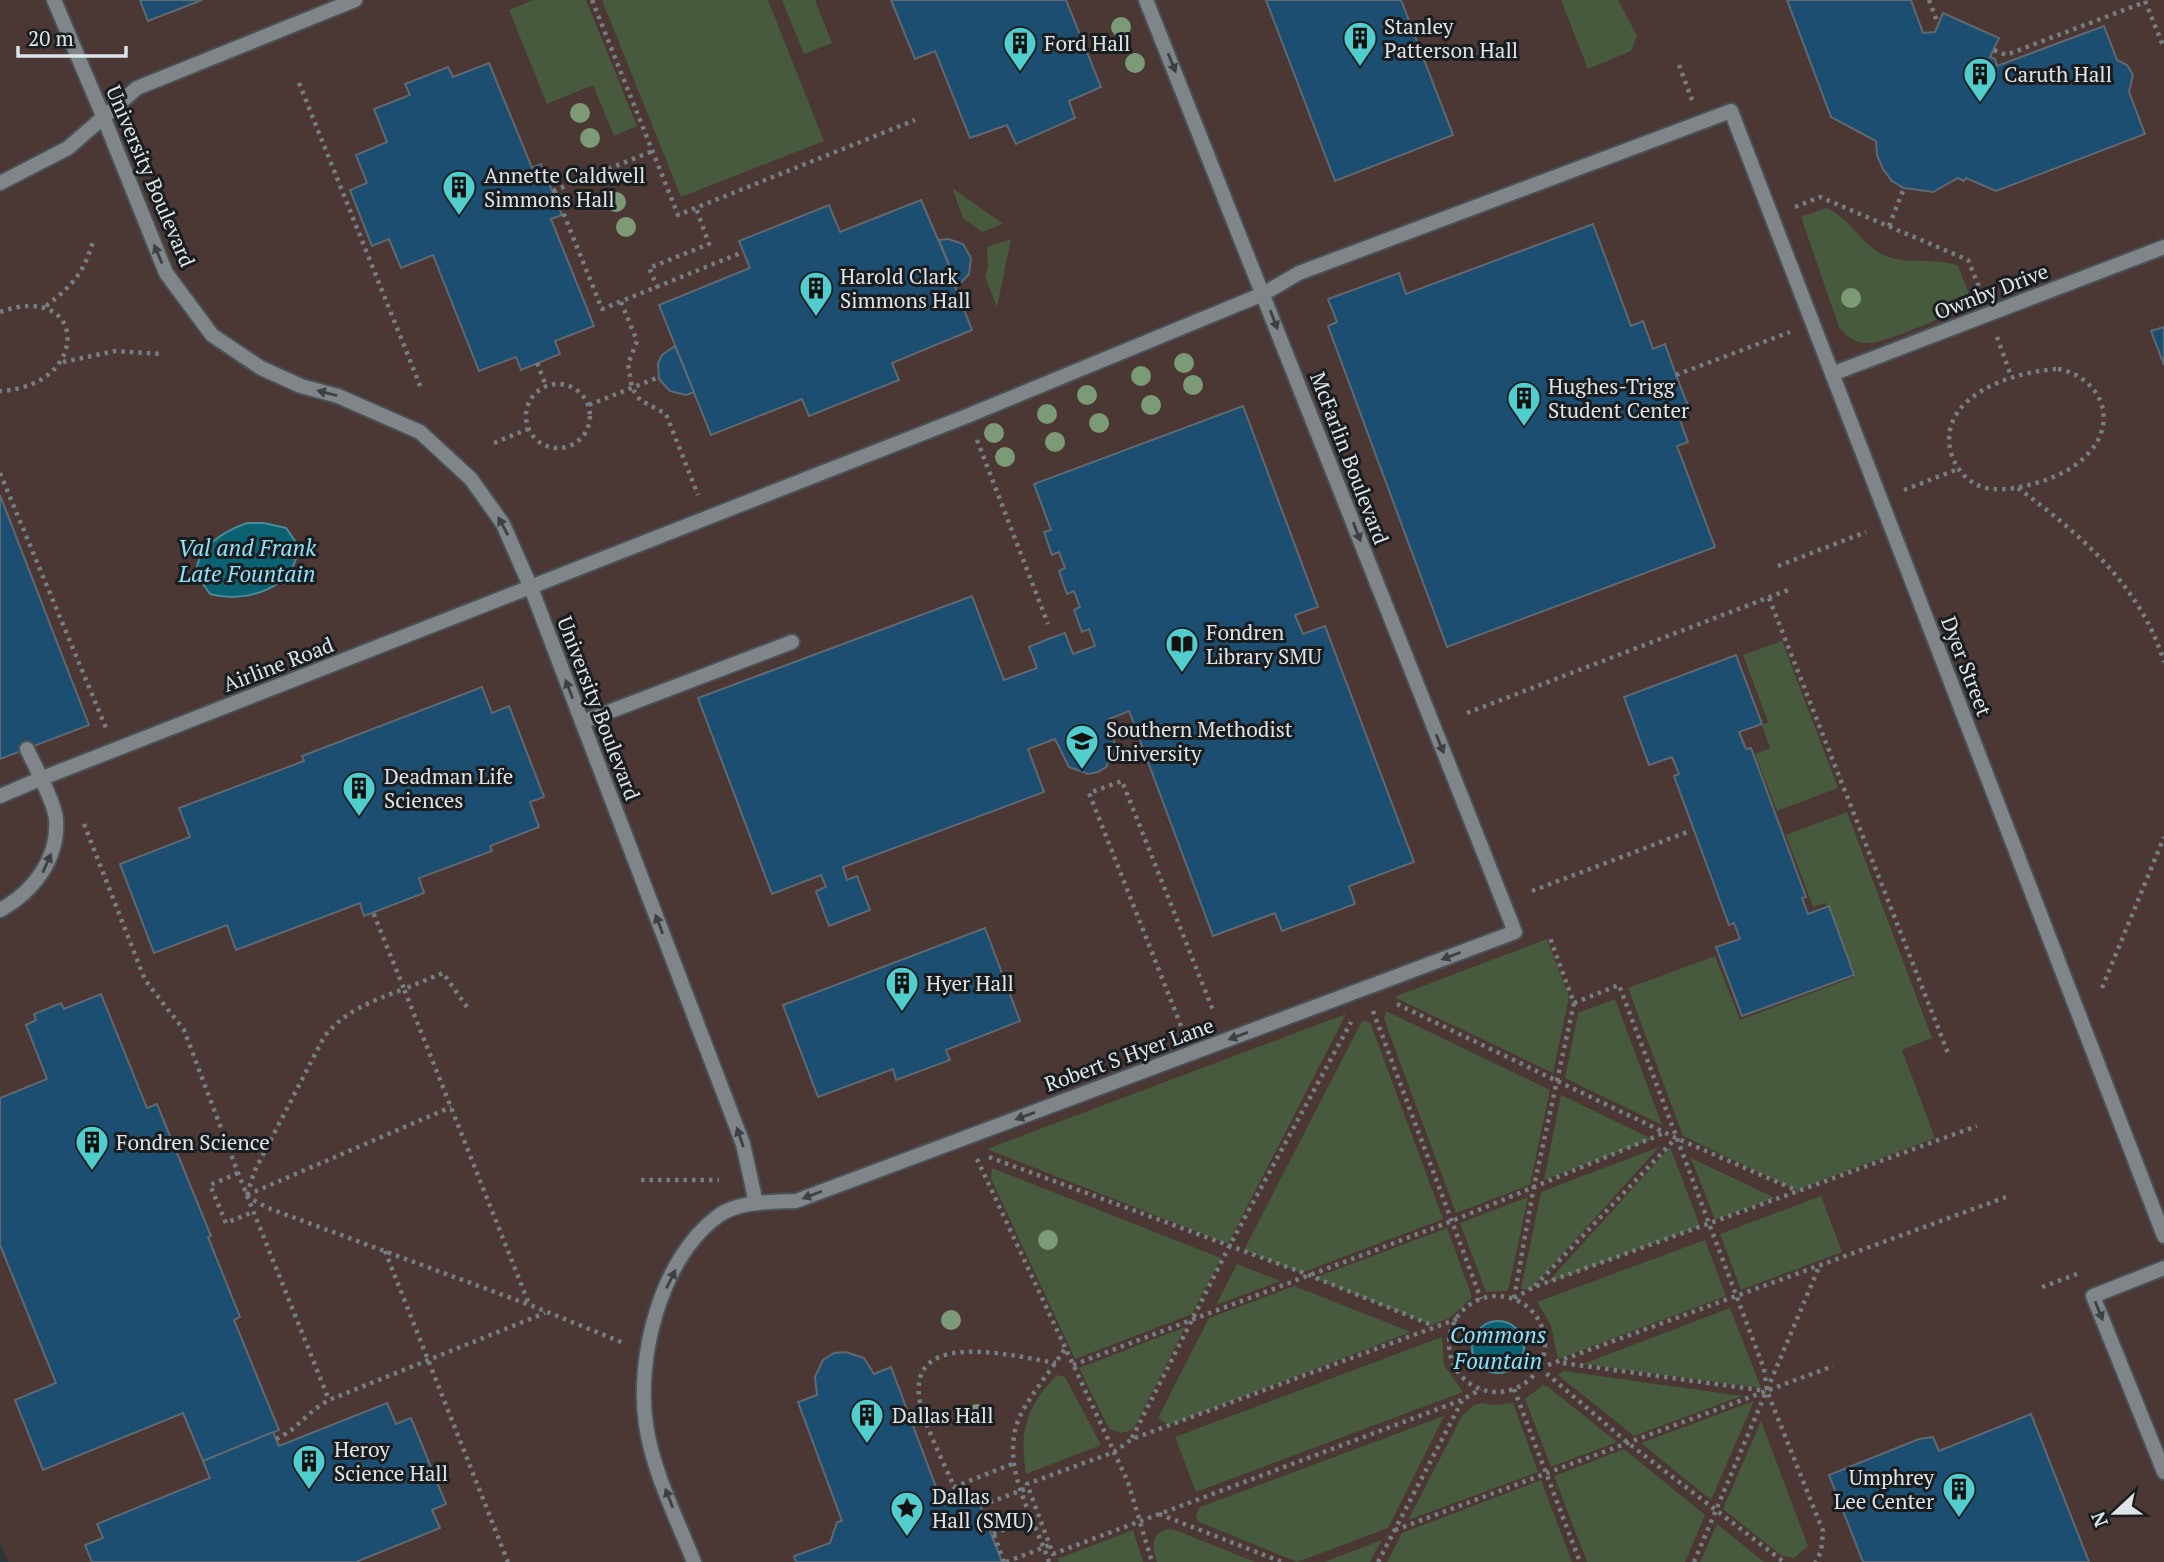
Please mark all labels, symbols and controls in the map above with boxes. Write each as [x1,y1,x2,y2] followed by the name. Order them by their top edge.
[1384,12,1518,64] place label: Stanley Patterson Hall
[18,14,126,58] scale bar
[1341,19,1379,68] building icon: Stanley Patterson Hall
[28,24,74,52] text: 20 m
[1001,24,1039,73] building icon: Ford Hall
[1044,29,1130,57] place label: Ford Hall
[1166,53,1177,74] one-way arrow
[1961,55,1999,104] building icon: Caruth Hall
[2004,60,2112,88] place label: Caruth Hall
[100,81,202,271] street label: University Boulevard
[484,161,645,213] place label: Annette Caldwell Simmons Hall
[440,168,478,217] building icon: Annette Caldwell Simmons Hall
[153,243,164,264] one-way arrow
[1930,256,2052,326] street label: Ownby Drive
[840,262,971,314] place label: Harold Clark Simmons Hall
[797,269,835,318] building icon: Harold Clark Simmons Hall
[1268,310,1279,331] one-way arrow
[1304,368,1396,548] street label: McFarlin Boulevard
[1548,372,1689,424] place label: Hughes-Trigg Student Center
[1505,379,1543,428] building icon: Hughes-Trigg Student Center
[316,387,338,398] one-way arrow
[497,516,508,536] one-way arrow
[1351,522,1362,543] one-way arrow
[178,532,317,589] water label: Val and Frank Late Fountain
[551,612,647,804] street label: University Boulevard
[1935,612,1999,720] street label: Dyer Street
[1206,618,1322,670] place label: Fondren Library SMU
[1163,625,1201,674] library icon: Fondren Library SMU
[219,630,338,698] street label: Airline Road
[564,678,575,699] one-way arrow
[1106,715,1293,767] place label: Southern Methodist University
[1063,722,1101,771] school or university icon: Southern Methodist University
[1434,734,1445,755] one-way arrow
[384,762,513,814] place label: Deadman Life Sciences
[340,769,378,818] building icon: Deadman Life Sciences
[42,853,53,874] one-way arrow
[654,914,665,935] one-way arrow
[1440,951,1461,962] one-way arrow
[883,964,921,1013] building icon: Hyer Hall
[926,969,1014,997] place label: Hyer Hall
[1040,1010,1218,1098] street label: Robert S Hyer Lane
[1227,1031,1248,1042] one-way arrow
[1014,1110,1035,1121] one-way arrow
[73,1123,111,1172] building icon: Fondren Science
[734,1126,745,1147] one-way arrow
[116,1128,270,1156] place label: Fondren Science
[801,1190,822,1201] one-way arrow
[665,1269,677,1289] one-way arrow
[2093,1300,2104,1321] one-way arrow
[1450,1319,1546,1376] water label: Commons Fountain
[848,1396,886,1445] building icon: Dallas Hall
[892,1401,993,1429] place label: Dallas Hall
[334,1435,448,1487] place label: Heroy Science Hall
[290,1442,328,1491] building icon: Heroy Science Hall
[1834,1463,1934,1515] place label: Umphrey Lee Center
[1940,1470,1978,1519] building icon: Umphrey Lee Center
[2080,1478,2150,1548] north arrow
[932,1482,1034,1534] place label: Dallas Hall (SMU)
[664,1488,675,1509] one-way arrow
[888,1489,926,1538] place icon: Dallas Hall (SMU)
[2084,1508,2113,1531] text: N

